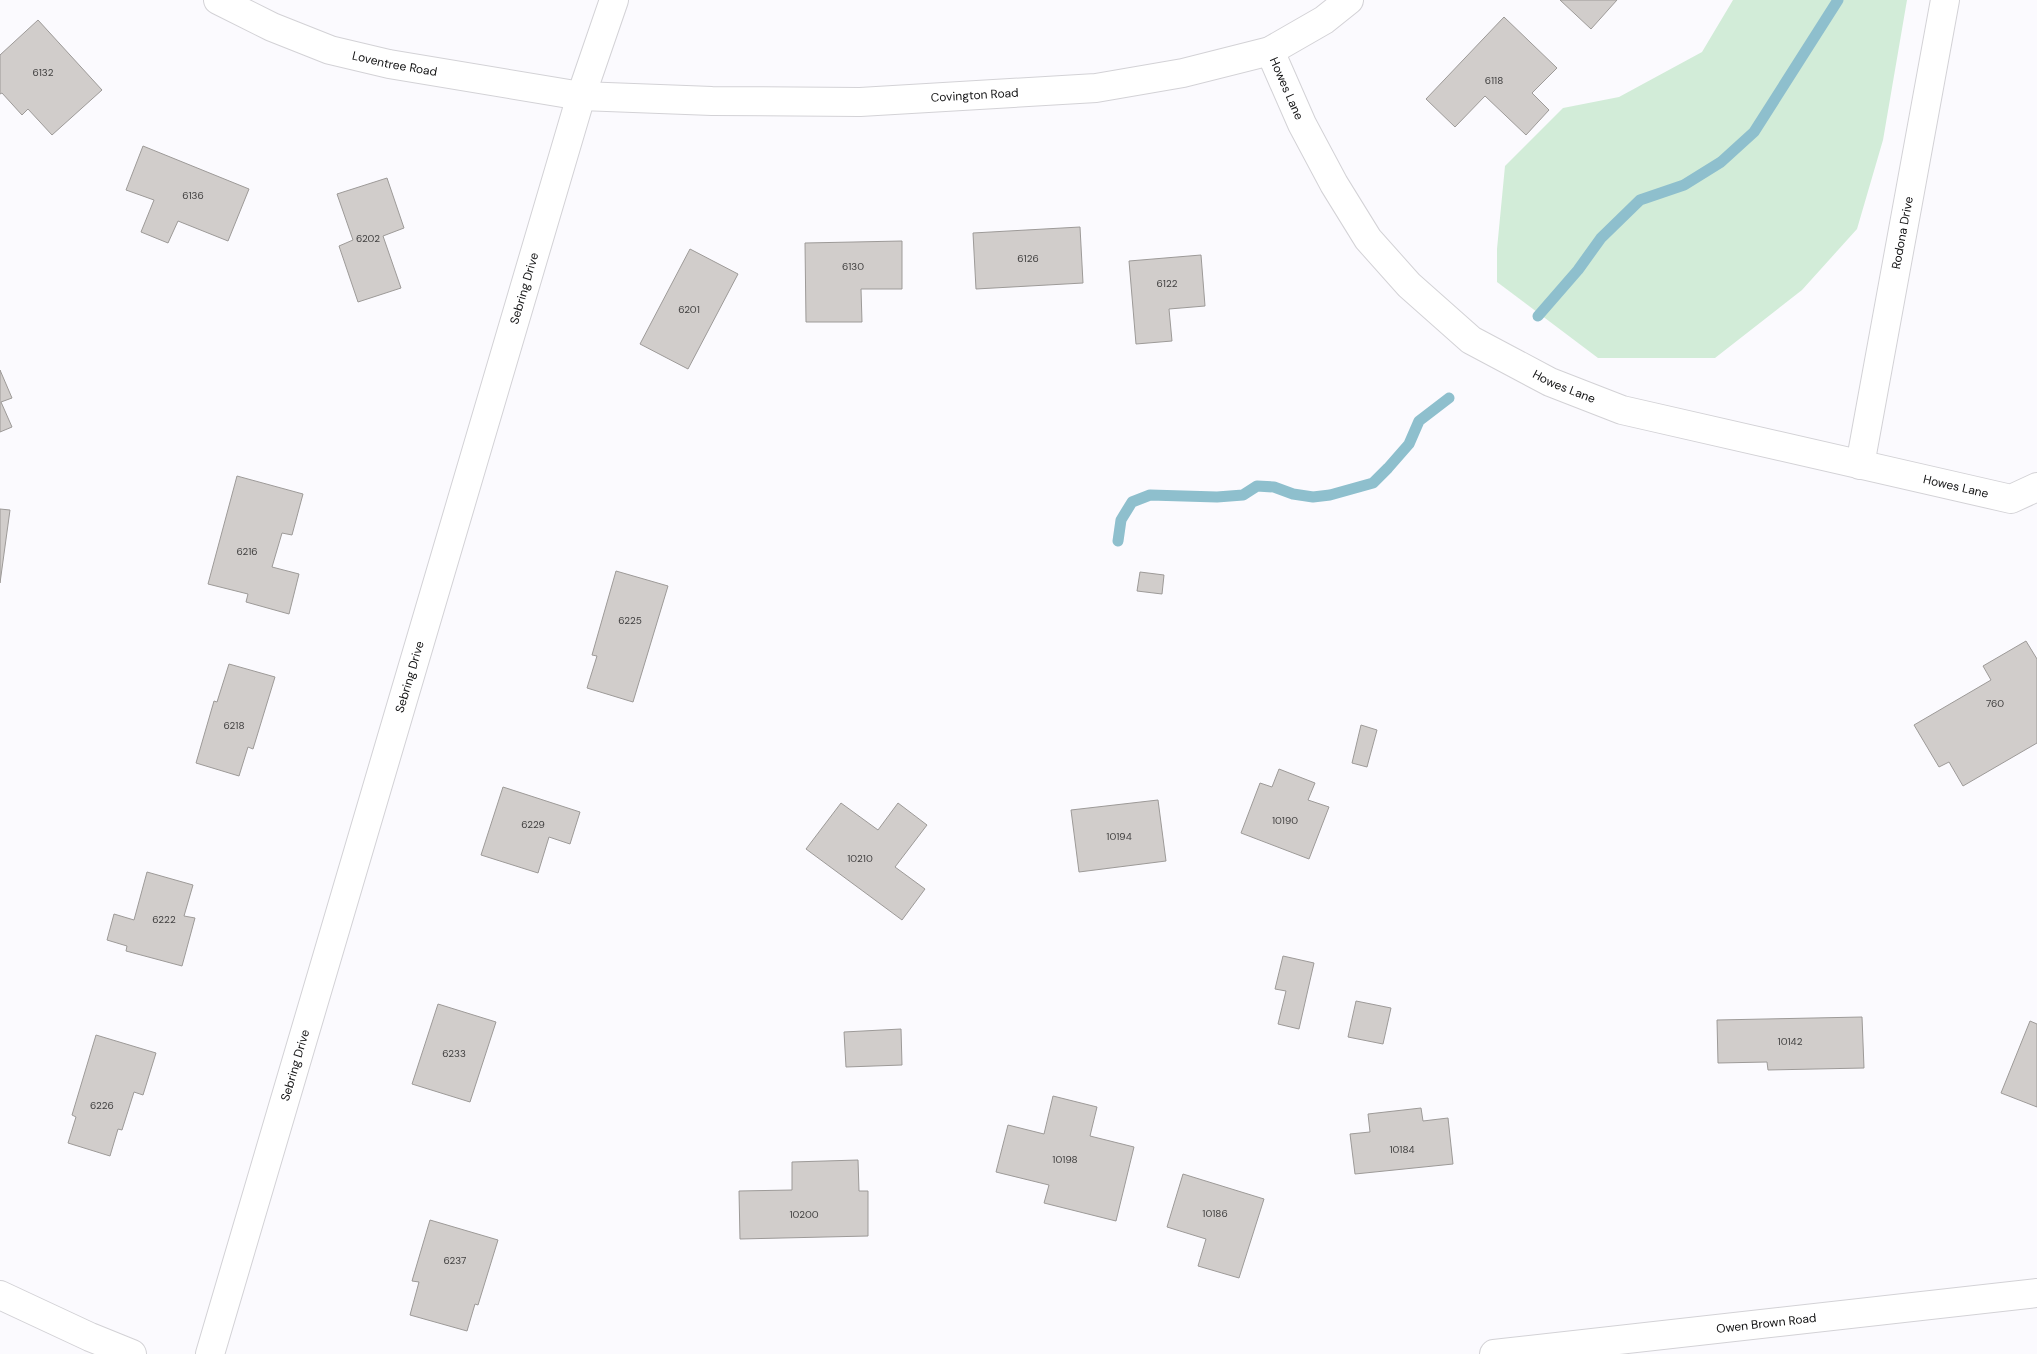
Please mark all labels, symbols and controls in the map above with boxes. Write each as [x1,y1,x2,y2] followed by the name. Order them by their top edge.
[351,48,438,80] street label: Loventree Road
[1266,55,1307,122] street label: Howes Lane
[32,66,54,79] house number: 6132
[1485,74,1503,87] house number: 6118
[930,85,1019,106] street label: Covington Road
[182,189,204,202] house number: 6136
[1888,195,1917,271] street label: Rodona Drive
[356,232,380,245] house number: 6202
[506,250,542,326] street label: Sebring Drive
[1017,252,1039,265] house number: 6126
[842,260,864,273] house number: 6130
[1157,277,1178,290] house number: 6122
[678,303,700,316] house number: 6201
[1530,366,1598,407] street label: Howes Lane
[1922,471,1990,502] street label: Howes Lane
[236,545,258,558] house number: 6216
[618,614,642,627] house number: 6225
[392,639,428,715] street label: Sebring Drive
[1986,697,2004,710] house number: 760
[224,719,244,732] house number: 6218
[1272,814,1298,827] house number: 10190
[521,818,545,831] house number: 6229
[1106,830,1132,843] house number: 10194
[847,852,873,865] house number: 10210
[152,913,176,926] house number: 6222
[277,1027,313,1103] street label: Sebring Drive
[1778,1035,1803,1048] house number: 10142
[442,1047,466,1060] house number: 6233
[90,1099,114,1112] house number: 6226
[1389,1143,1415,1156] house number: 10184
[1052,1153,1078,1166] house number: 10198
[1202,1207,1228,1220] house number: 10186
[789,1208,819,1221] house number: 10200
[444,1254,466,1267] house number: 6237
[1715,1310,1817,1337] street label: Owen Brown Road

